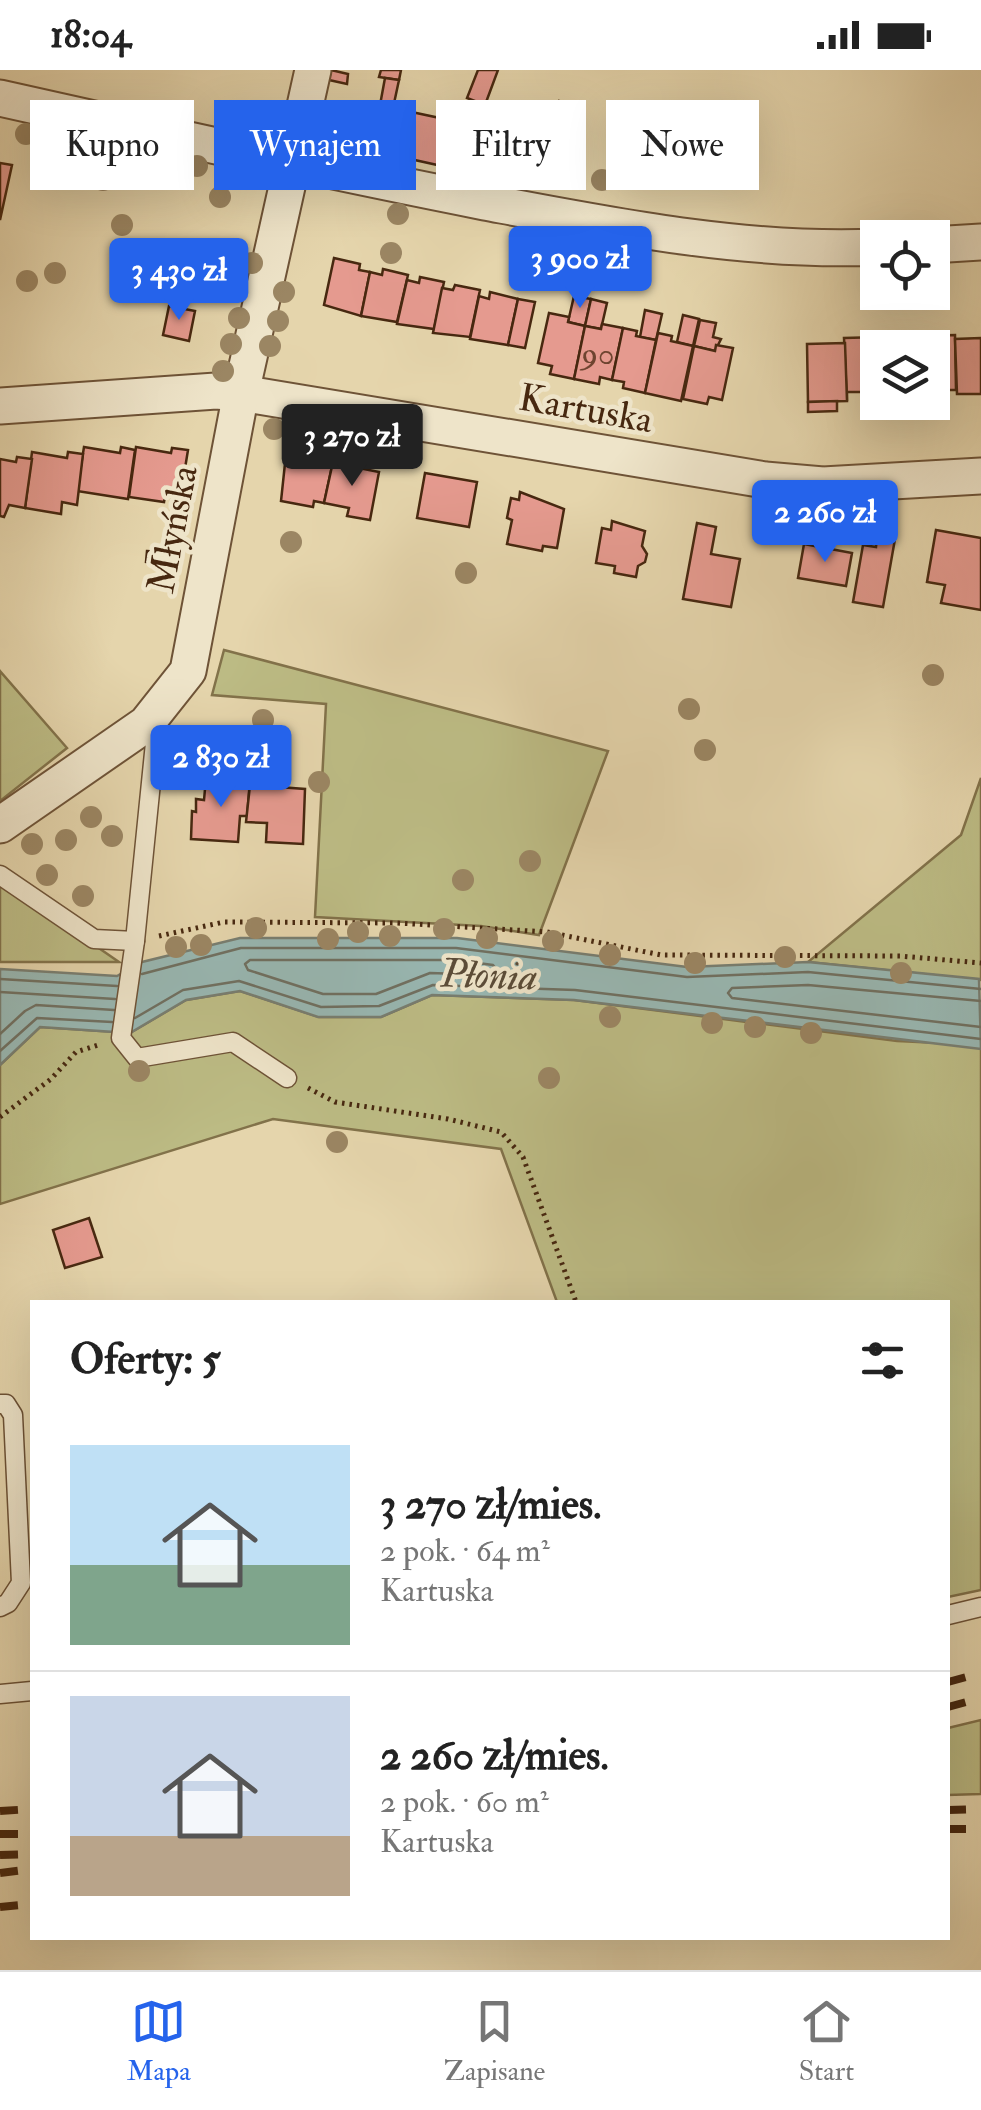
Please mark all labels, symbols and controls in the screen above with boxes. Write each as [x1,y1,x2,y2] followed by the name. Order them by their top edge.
[50,11,131,59] text: 18:04
[30,100,194,190] chip: Kupno
[214,100,416,190] chip: Wynajem
[436,100,586,190] chip: Filtry
[606,100,759,190] chip: Nowe
[860,220,950,420] map controls
[860,220,950,310] button: locate
[477,226,683,311] pin: 3 900 zł
[76,238,282,323] pin: 3 430 zł
[531,238,629,278] text: 3 900 zł
[131,250,227,290] text: 3 430 zł
[860,330,950,420] button: layers
[580,334,614,374] house number: 90
[515,374,657,444] street label: Kartuska
[249,404,455,489] pin: 3 270 zł
[304,416,400,456] text: 3 270 zł
[137,461,209,597] street label: Młyńska
[722,480,928,565] pin: 2 260 zł
[774,492,876,532] text: 2 260 zł
[118,725,324,810] pin: 2 830 zł
[172,737,270,777] text: 2 830 zł
[439,948,538,1003] water label: Płonia
[855,1333,910,1388] icon: filters
[70,1334,221,1386] text: Oferty: 5
[380,1479,601,1531] text: 3 270 zł/mies.
[150,1485,270,1605] icon: home
[380,1531,550,1571] text: 2 pok. · 64 m²
[380,1571,494,1611] text: Kartuska
[380,1730,609,1782] text: 2 260 zł/mies.
[150,1736,270,1856] icon: home
[380,1782,549,1822] text: 2 pok. · 60 m²
[380,1822,494,1862] text: Kartuska
[127,1994,191,2089] tab: Mapa
[444,1994,545,2089] tab: Zapisane
[799,1994,854,2089] tab: Start

